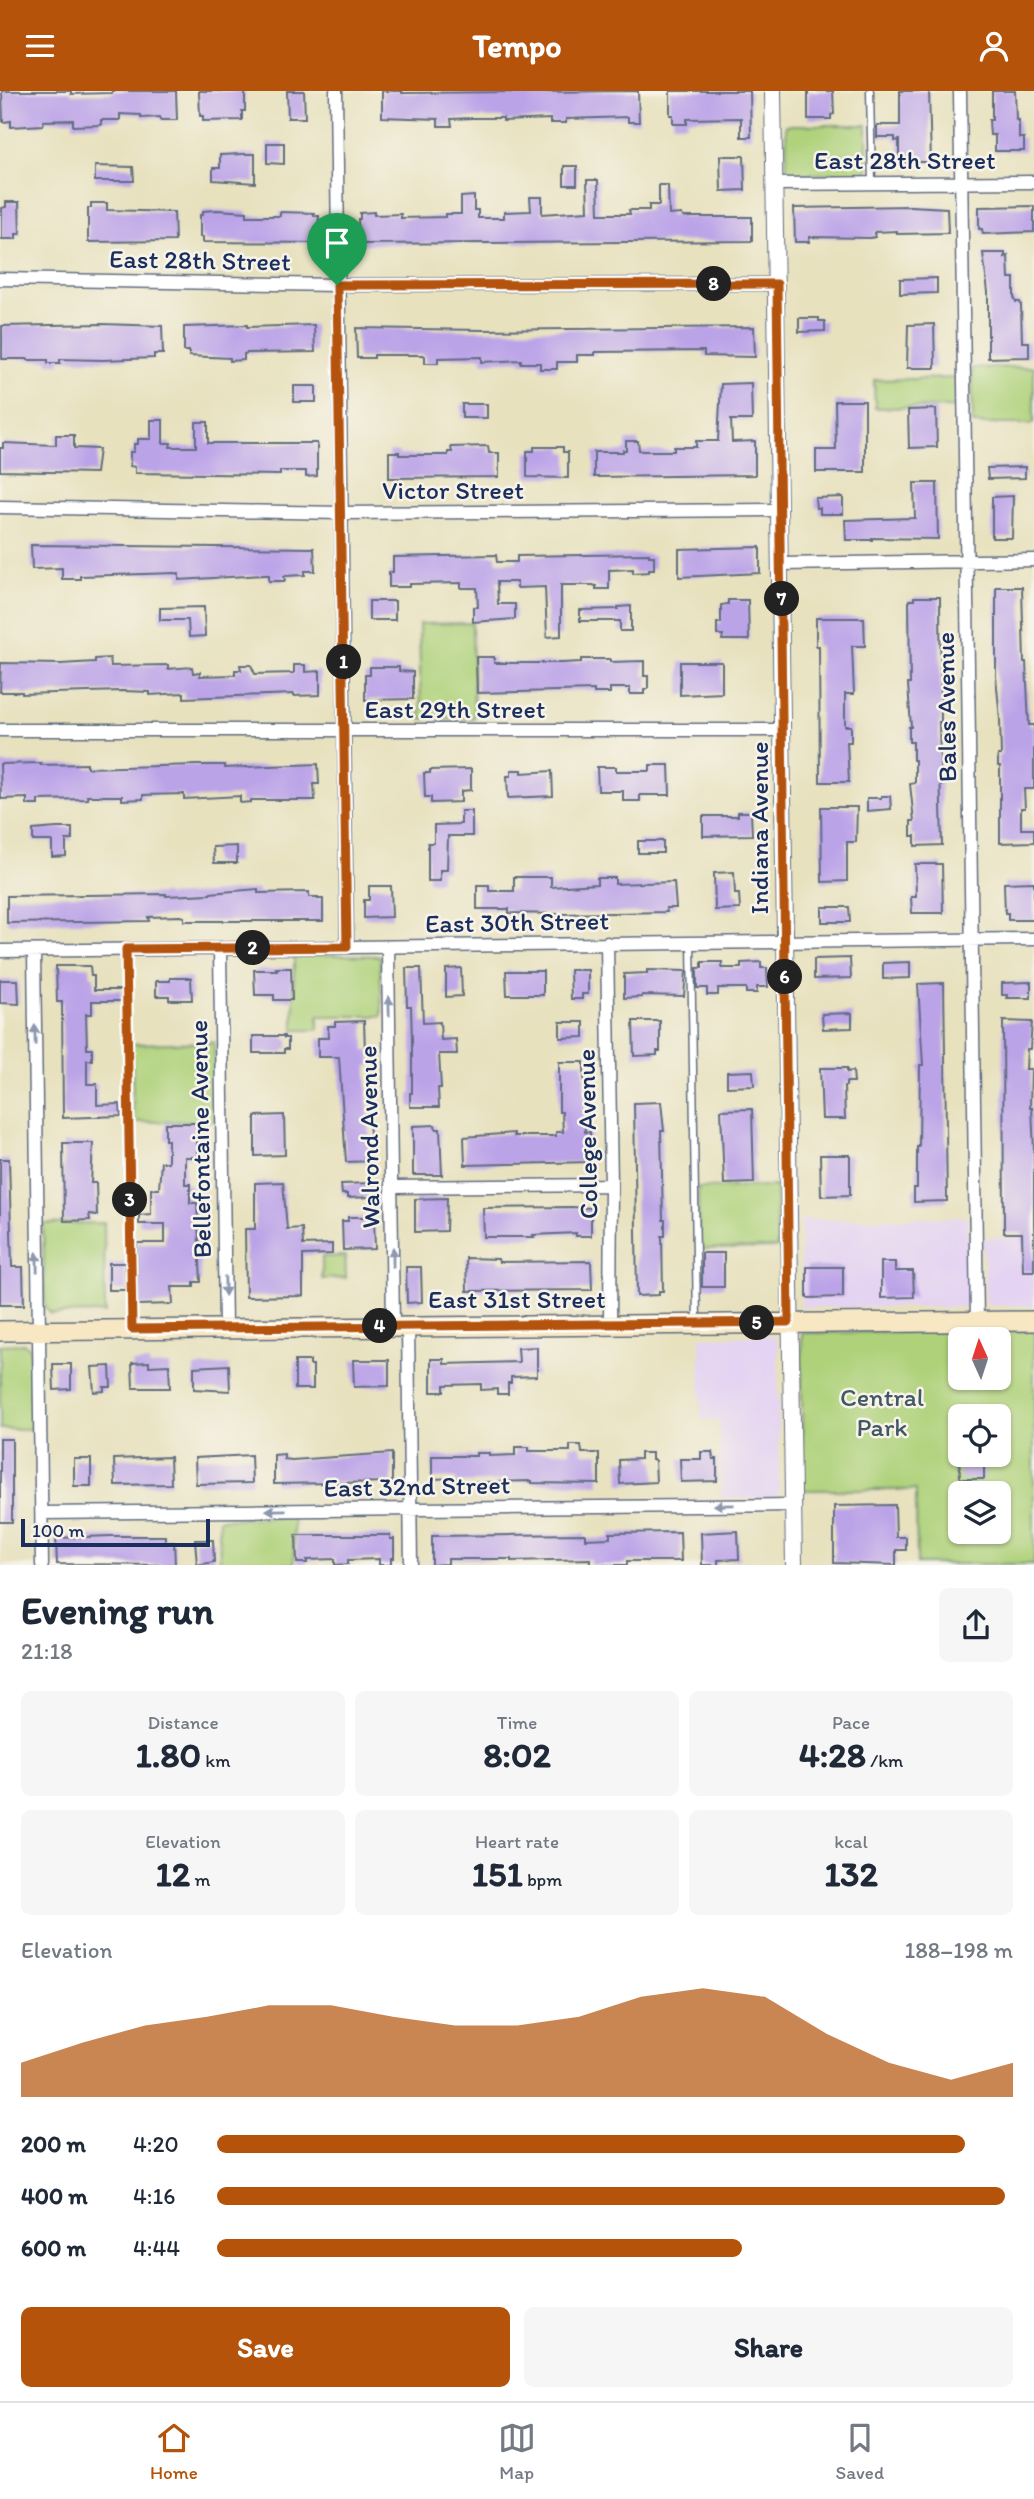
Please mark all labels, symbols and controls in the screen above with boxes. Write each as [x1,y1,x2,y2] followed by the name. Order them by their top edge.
[21,27,59,65] icon: menu
[473,27,562,65] text: Tempo
[975,27,1013,65] icon: person
[814,144,996,176] street label: East 28th Street
[307,213,367,285] pin
[318,224,356,262] icon: arrive
[109,242,291,278] street label: East 28th Street
[696,267,732,301] pin: 8
[708,272,719,295] text: 8
[382,474,524,506] street label: Victor Street
[764,581,800,617] pin: 7
[777,587,786,610] text: 7
[929,632,963,782] street label: Bales Avenue
[326,645,362,679] pin: 1
[339,650,348,673] text: 1
[364,693,546,725] street label: East 29th Street
[743,741,775,915] street label: Indiana Avenue
[425,904,610,940] street label: East 30th Street
[236,931,270,965] pin: 2
[248,936,258,959] text: 2
[768,959,802,994] pin: 6
[779,965,790,988] text: 6
[383,994,395,1016] one-way arrow
[182,1020,218,1258] street label: Bellefontaine Avenue
[29,1023,41,1045] one-way arrow
[351,1045,387,1229] street label: Walrond Avenue
[570,1049,604,1219] street label: College Avenue
[113,1183,148,1217] pin: 3
[124,1188,135,1211] text: 3
[387,1246,399,1268] one-way arrow
[31,1251,43,1273] one-way arrow
[219,1275,231,1297] one-way arrow
[428,1283,606,1315] street label: East 31st Street
[740,1305,774,1341] pin: 5
[362,1309,398,1343] pin: 4
[752,1311,761,1334] text: 5
[374,1314,385,1337] text: 4
[948,1327,1012,1389] north arrow
[948,1327,1011,1544] map controls
[840,1381,924,1443] park label: Central Park
[948,1404,1011,1467] button: locate
[323,1468,511,1504] street label: East 32nd Street
[948,1481,1011,1544] button: layers
[713,1499,735,1511] one-way arrow
[265,1504,287,1516] one-way arrow
[21,1515,210,1547] scale bar
[32,1519,84,1542] text: 100 m
[21,1588,214,1634] text: Evening run
[939,1588,1013,1662] button: share
[21,1637,73,1665] text: 21:18
[147,1711,219,1734] text: Distance
[497,1711,537,1734] text: Time
[832,1711,870,1734] text: Pace
[136,1734,201,1776] text: 1.80
[483,1734,551,1776] text: 8:02
[799,1734,866,1776] text: 4:28
[201,1749,231,1772] text: km
[866,1749,903,1772] text: /km
[145,1830,221,1853] text: Elevation
[475,1830,559,1853] text: Heart rate
[834,1830,868,1853] text: kcal
[156,1853,190,1895] text: 12
[472,1853,523,1895] text: 151
[824,1853,878,1895] text: 132
[190,1868,210,1891] text: m
[523,1868,562,1891] text: bpm
[21,1936,112,1964] text: Elevation
[904,1936,1013,1964] text: 188–198 m
[21,2130,86,2158] text: 200 m
[133,2130,179,2158] text: 4:20
[21,2182,88,2210] text: 400 m
[133,2182,175,2210] text: 4:16
[21,2234,86,2262] text: 600 m
[133,2234,180,2262] text: 4:44
[21,2307,510,2387] button: Save
[524,2307,1013,2387] button: Share
[150,2419,198,2484] tab: Home
[498,2419,536,2484] tab: Map
[836,2419,884,2484] tab: Saved

